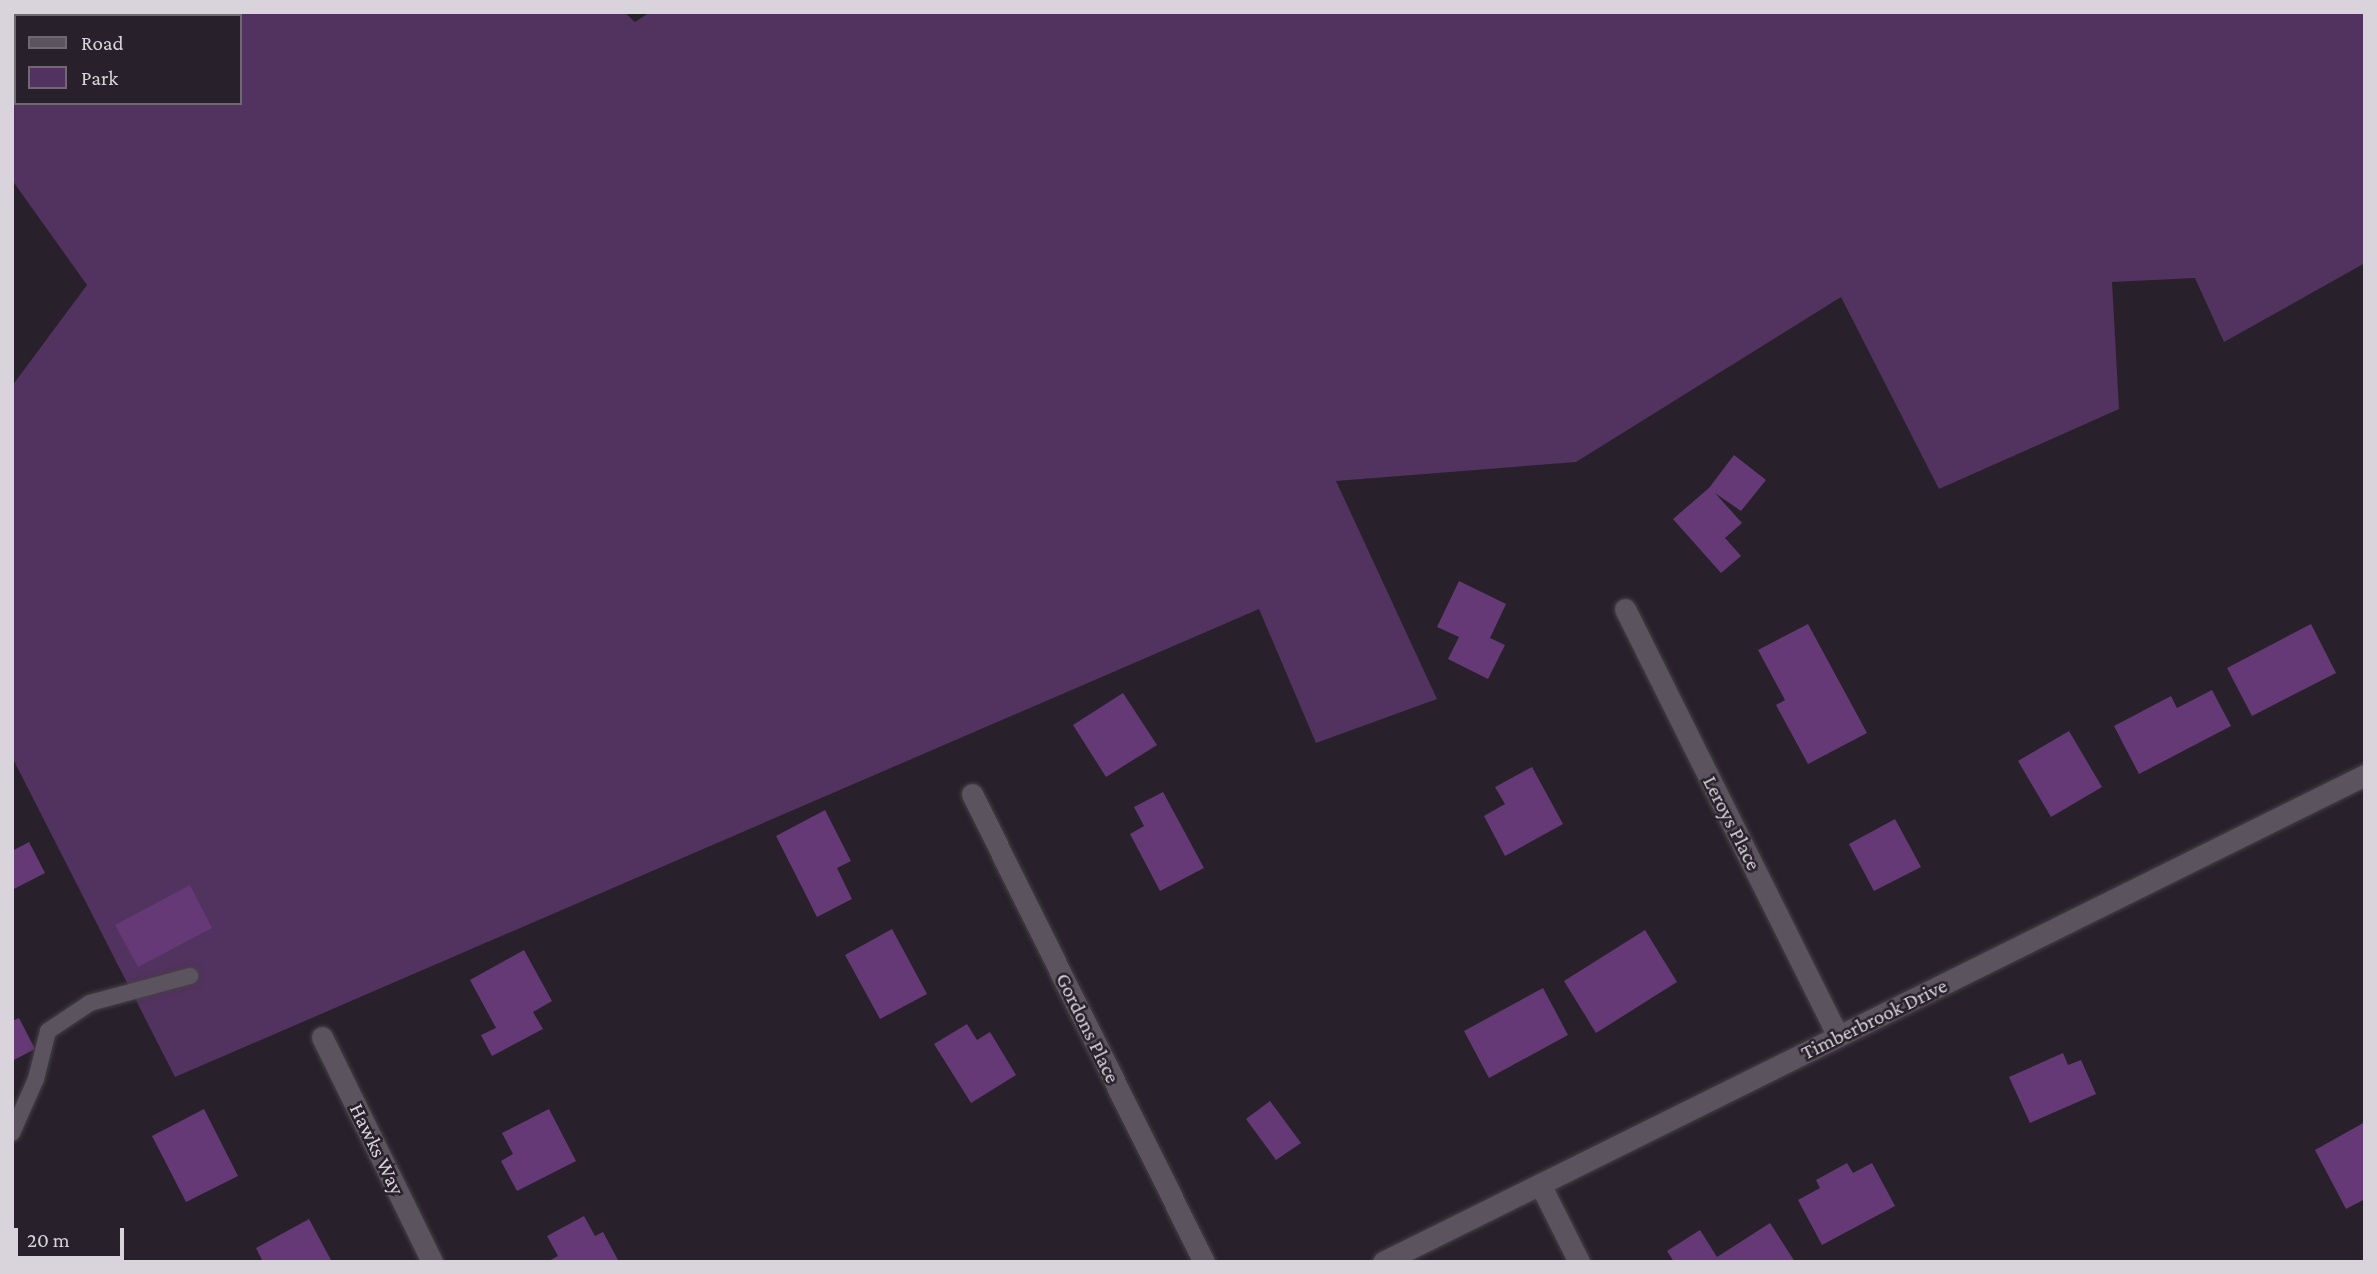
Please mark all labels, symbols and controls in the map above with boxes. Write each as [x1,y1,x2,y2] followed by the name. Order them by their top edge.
[14,14,242,105] legend
[81,31,124,55] text: Road
[81,66,118,90] text: Park
[1698,772,1766,874] street label: Leroys Place
[1051,969,1125,1087] street label: Gordons Place
[1797,973,1951,1065] street label: Timberbrook Drive
[344,1099,410,1199] street label: Hawks Way
[18,1214,128,1258] scale bar
[27,1228,70,1252] text: 20 m

